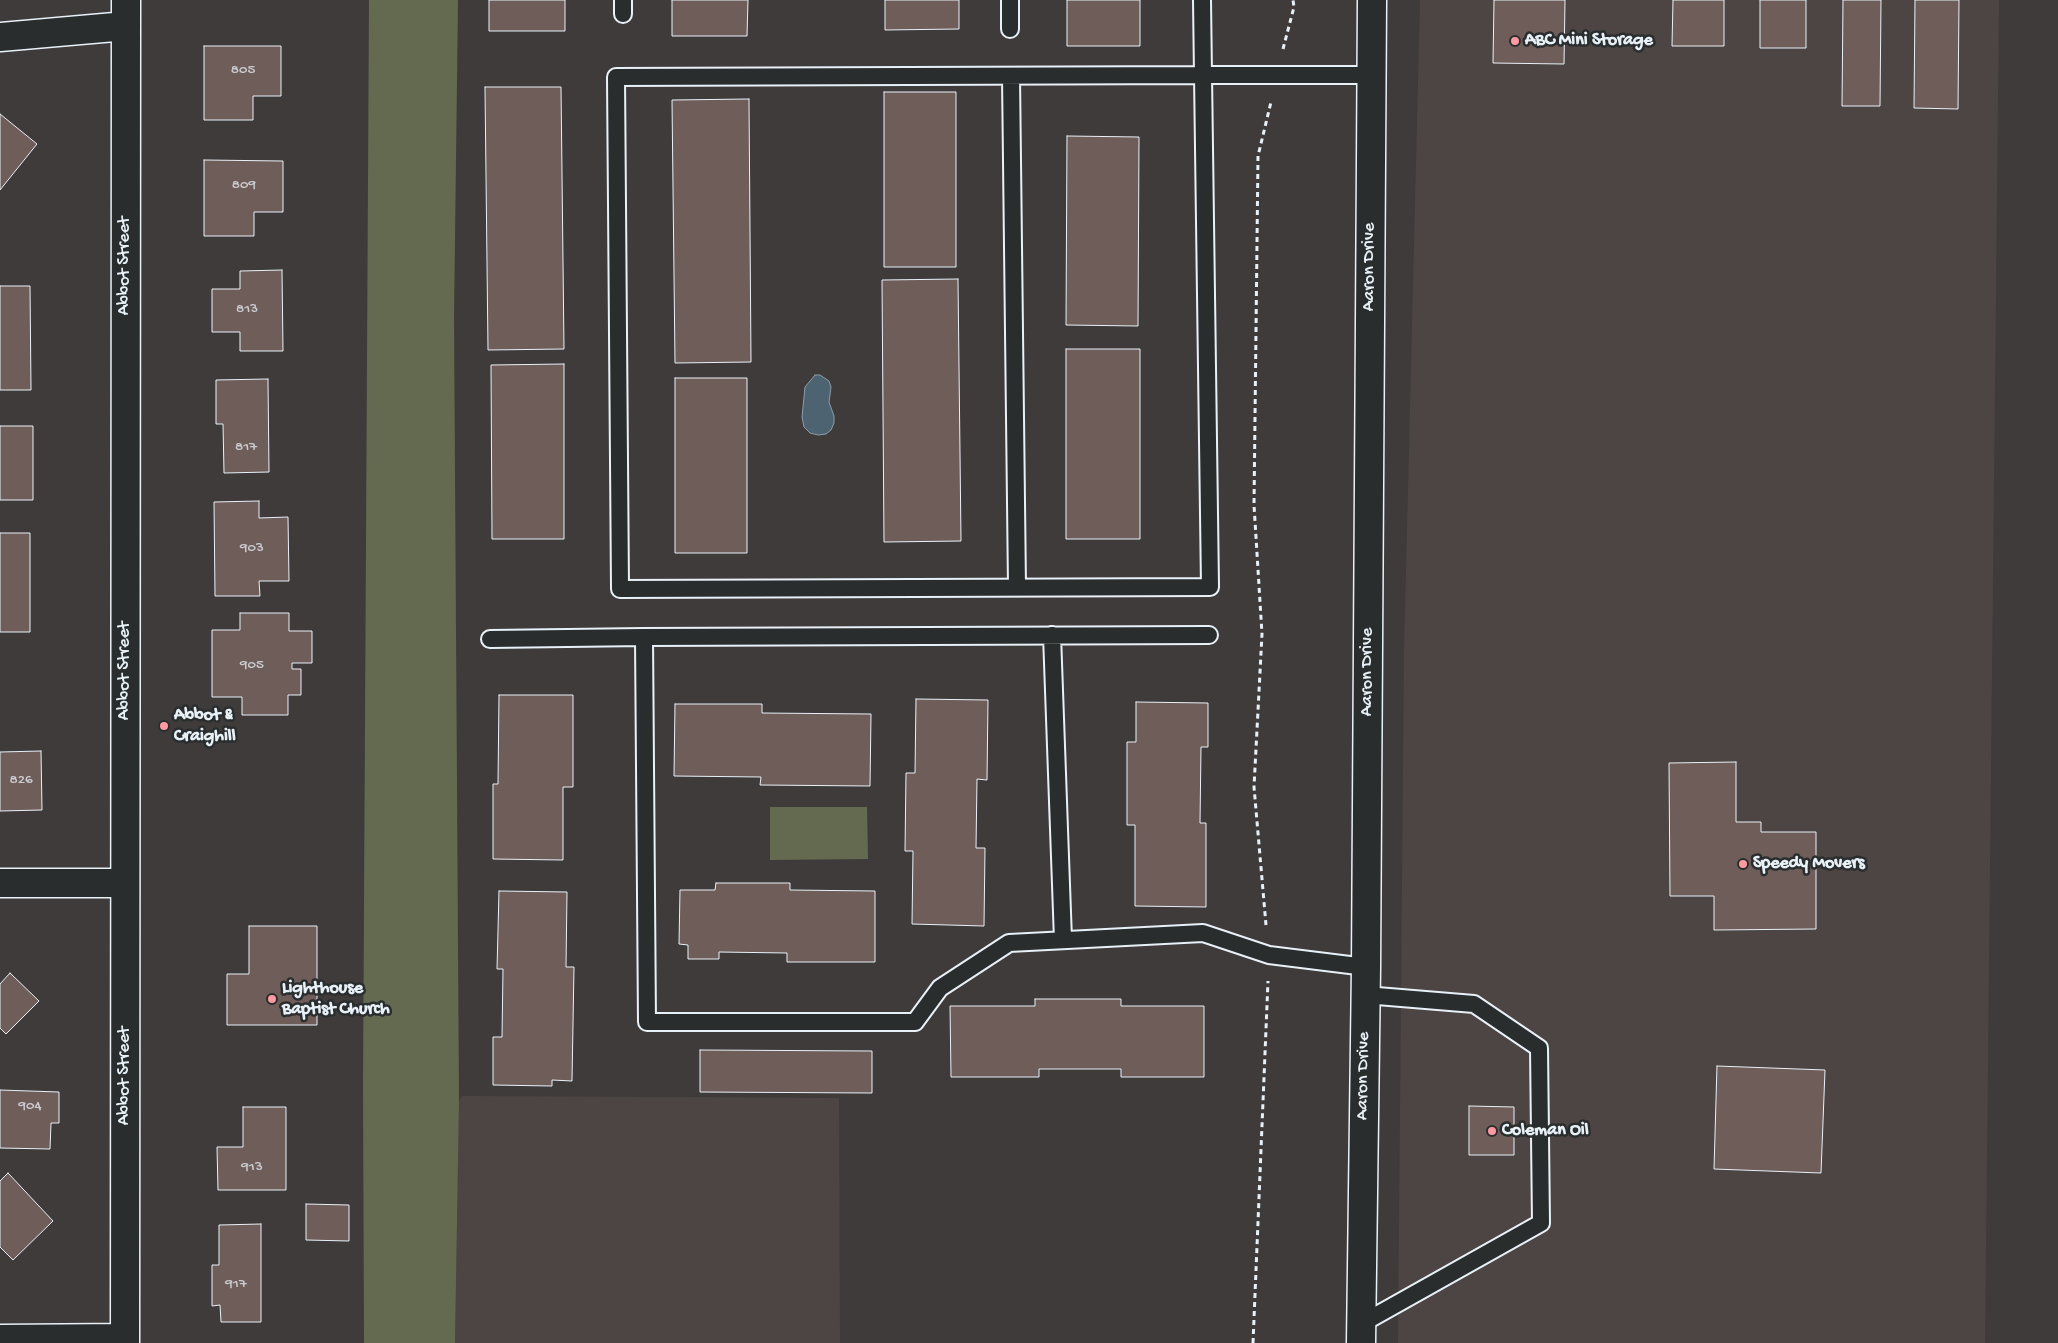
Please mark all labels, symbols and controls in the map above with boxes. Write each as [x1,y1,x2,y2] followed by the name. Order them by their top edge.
[1525,30,1653,52] place label: ABC Mini Storage
[1509,35,1521,47] marker: ABC Mini Storage
[231,62,255,80] house number: 805
[232,177,256,195] house number: 809
[114,217,136,315] street label: Abbot Street
[1359,223,1381,311] street label: Aaron Drive
[236,301,258,319] house number: 813
[235,439,257,457] house number: 817
[240,540,264,558] house number: 903
[114,622,136,720] street label: Abbot Street
[1357,628,1379,716] street label: Aaron Drive
[240,657,264,675] house number: 905
[174,705,236,748] place label: Abbot & Craighill
[158,720,170,732] marker: Abbot & Craighill
[9,772,33,790] house number: 826
[1753,853,1865,875] place label: Speedy Movers
[1737,858,1749,870] marker: Speedy Movers
[282,978,390,1021] place label: Lighthouse Baptist Church
[266,993,278,1005] marker: Lighthouse Baptist Church
[114,1027,136,1125] street label: Abbot Street
[1352,1032,1376,1120] street label: Aaron Drive
[18,1098,42,1116] house number: 904
[1502,1120,1589,1142] place label: Coleman Oil
[1486,1125,1498,1137] marker: Coleman Oil
[241,1159,263,1177] house number: 913
[225,1276,247,1294] house number: 917

